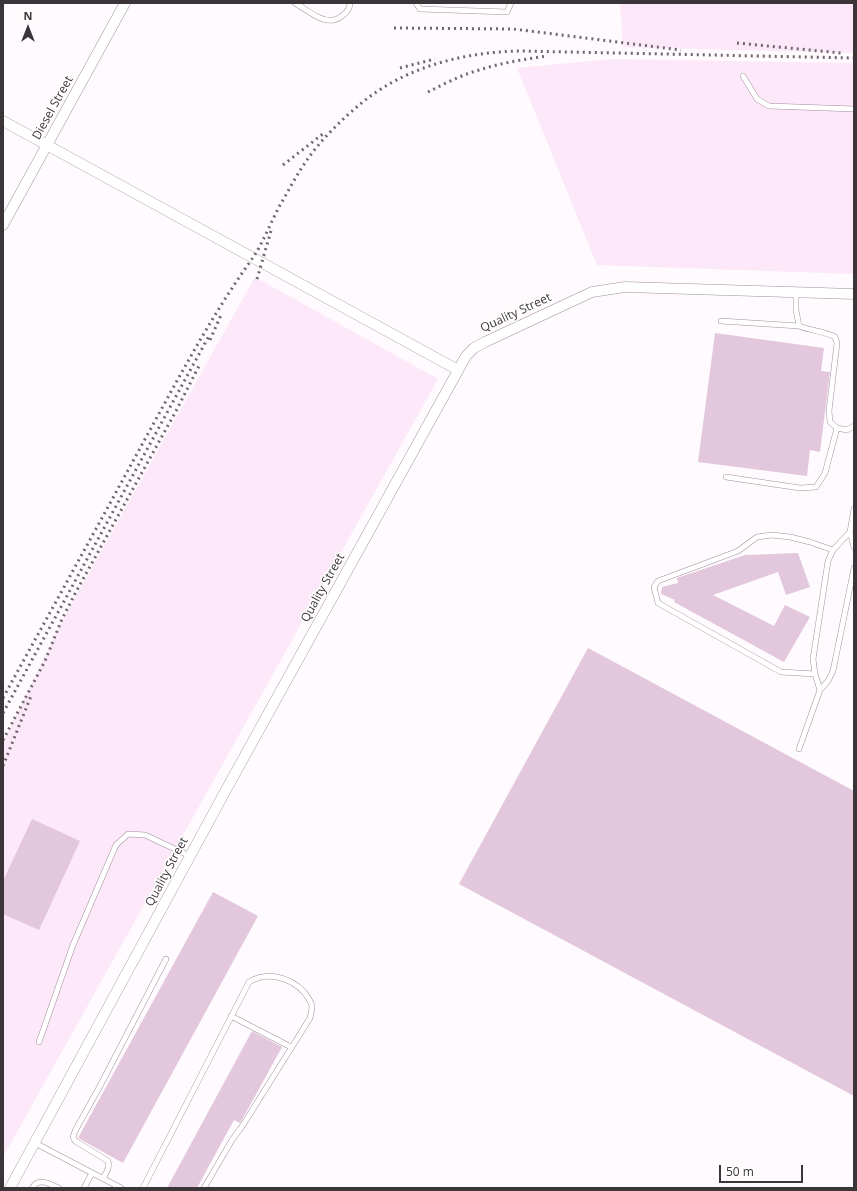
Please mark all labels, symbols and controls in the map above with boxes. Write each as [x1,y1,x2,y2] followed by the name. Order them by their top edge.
[8,8,48,48] north arrow
[24,8,32,23] text: N
[30,74,76,142] street label: Diesel Street
[478,290,554,336] street label: Quality Street
[298,551,348,625] street label: Quality Street
[143,835,191,909] street label: Quality Street
[721,1157,805,1183] scale bar
[726,1163,754,1180] text: 50 m

